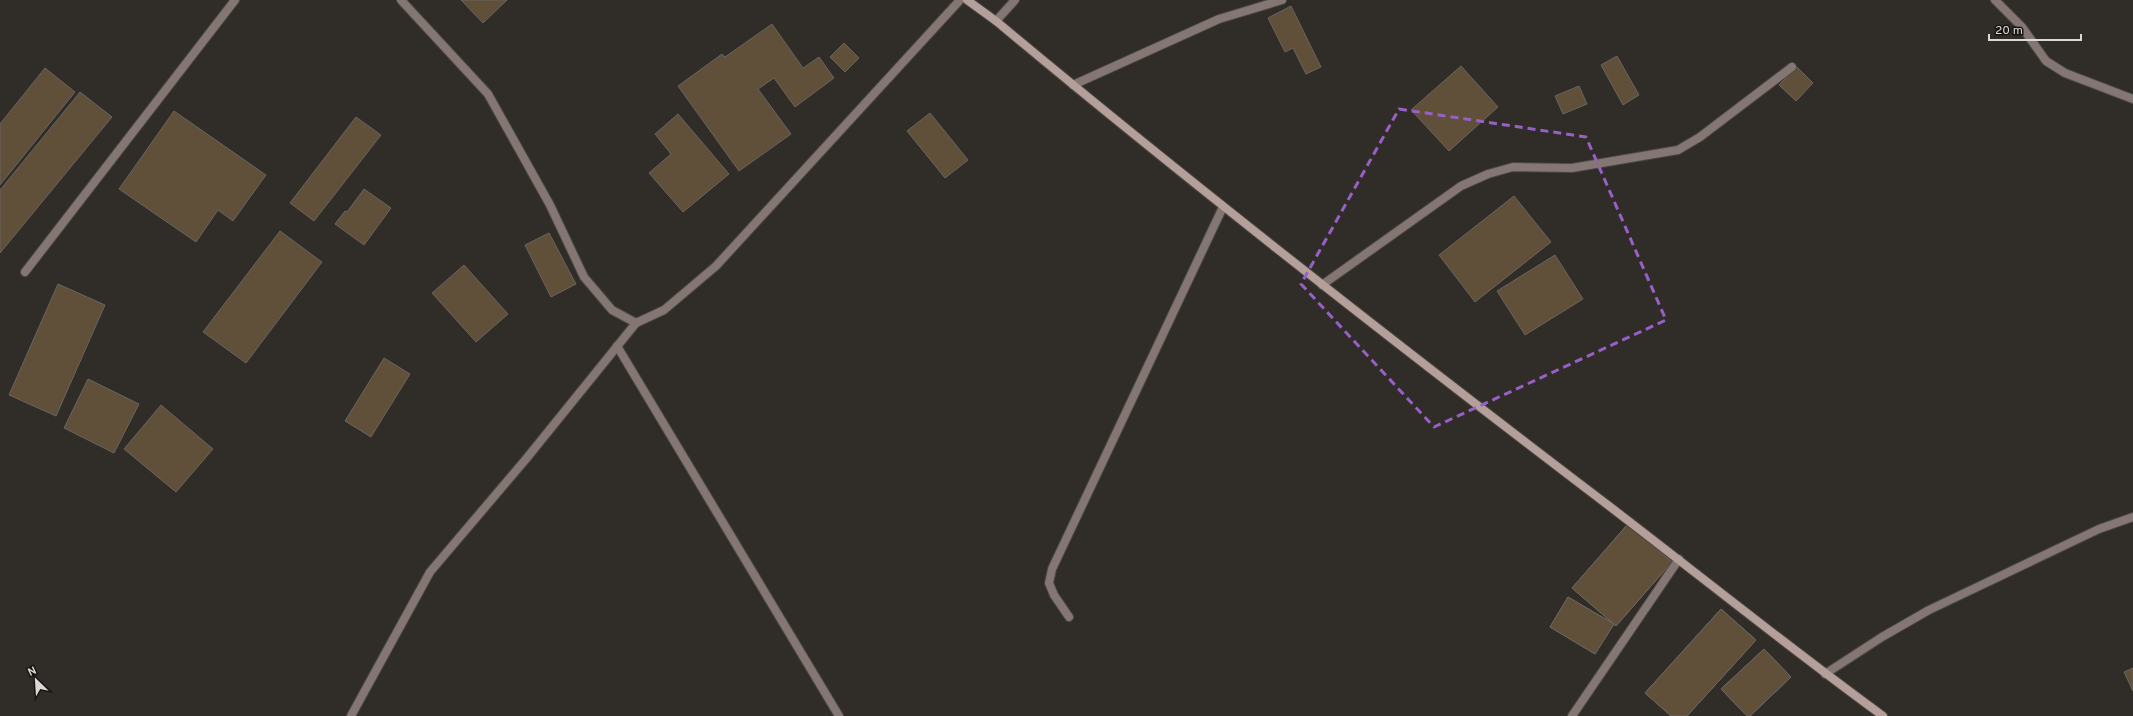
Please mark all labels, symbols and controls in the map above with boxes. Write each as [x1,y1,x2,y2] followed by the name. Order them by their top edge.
[1989,16,2081,42] scale bar
[1995,23,2023,39] text: 20 m
[16,660,56,700] north arrow
[26,664,39,680] text: N

